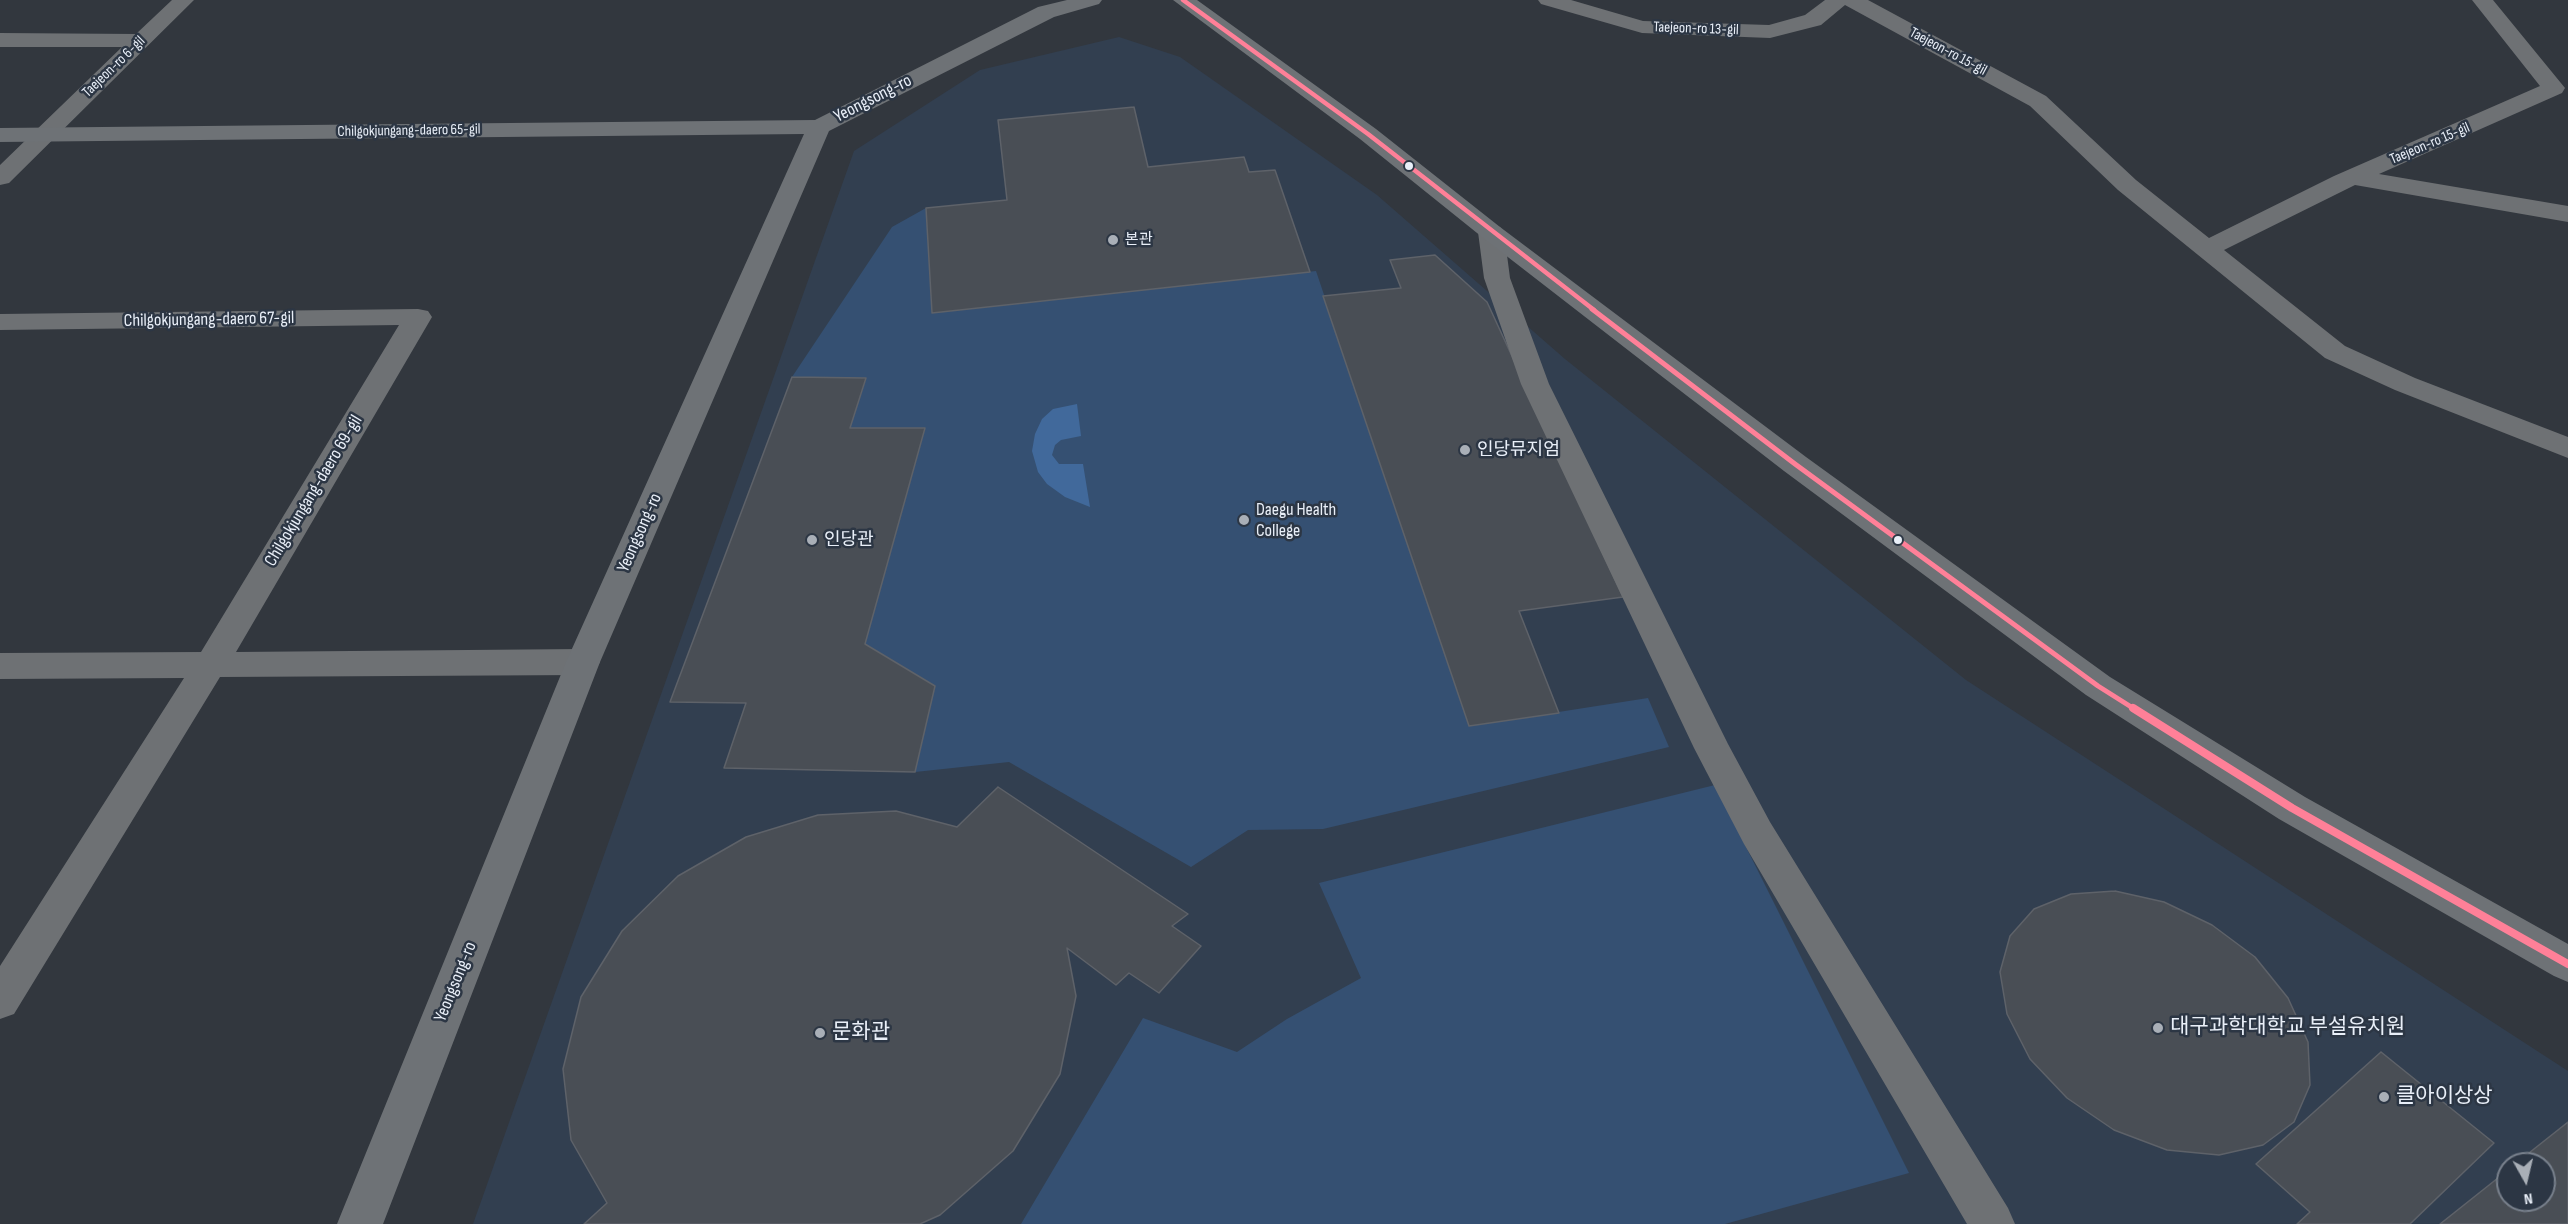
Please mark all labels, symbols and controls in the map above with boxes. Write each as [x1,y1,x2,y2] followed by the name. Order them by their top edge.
[1653,19,1739,39] street label: Taejeon-ro 13-gil
[1906,24,1990,80] street label: Taejeon-ro 15-gil
[79,33,149,101] street label: Taejeon-ro 6-gil
[831,70,915,128] street label: Yeongsong-ro
[2387,119,2473,169] street label: Taejeon-ro 15-gil
[337,121,481,141] street label: Chilgokjungang-daero 65-gil
[1403,160,1415,172] unlabelled marker
[1125,231,1153,249] place label: 본관
[1106,233,1120,247] marker: 본관
[123,308,295,332] street label: Chilgokjungang-daero 67-gil
[260,412,368,570] street label: Chilgokjungang-daero 69-gil
[1477,439,1560,461] place label: 인당뮤지엄
[1458,443,1472,457] marker: 인당뮤지엄
[613,490,667,576] street label: Yeongsong-ro
[1256,499,1336,542] place label: Daegu Health College
[1237,513,1251,527] marker: Daegu Health College
[824,529,874,551] place label: 인당관
[805,533,819,547] marker: 인당관
[1892,534,1904,546] unlabelled marker
[430,939,482,1025] street label: Yeongsong-ro
[2170,1015,2405,1041] place label: 대구과학대학교 부설유치원
[832,1020,890,1046] place label: 문화관
[2151,1021,2165,1035] marker: 대구과학대학교 부설유치원
[813,1026,827,1040] marker: 문화관
[2396,1084,2493,1110] place label: 클아이상상
[2377,1090,2391,1104] marker: 클아이상상
[2496,1152,2556,1212] north arrow
[2523,1188,2534,1208] text: N

